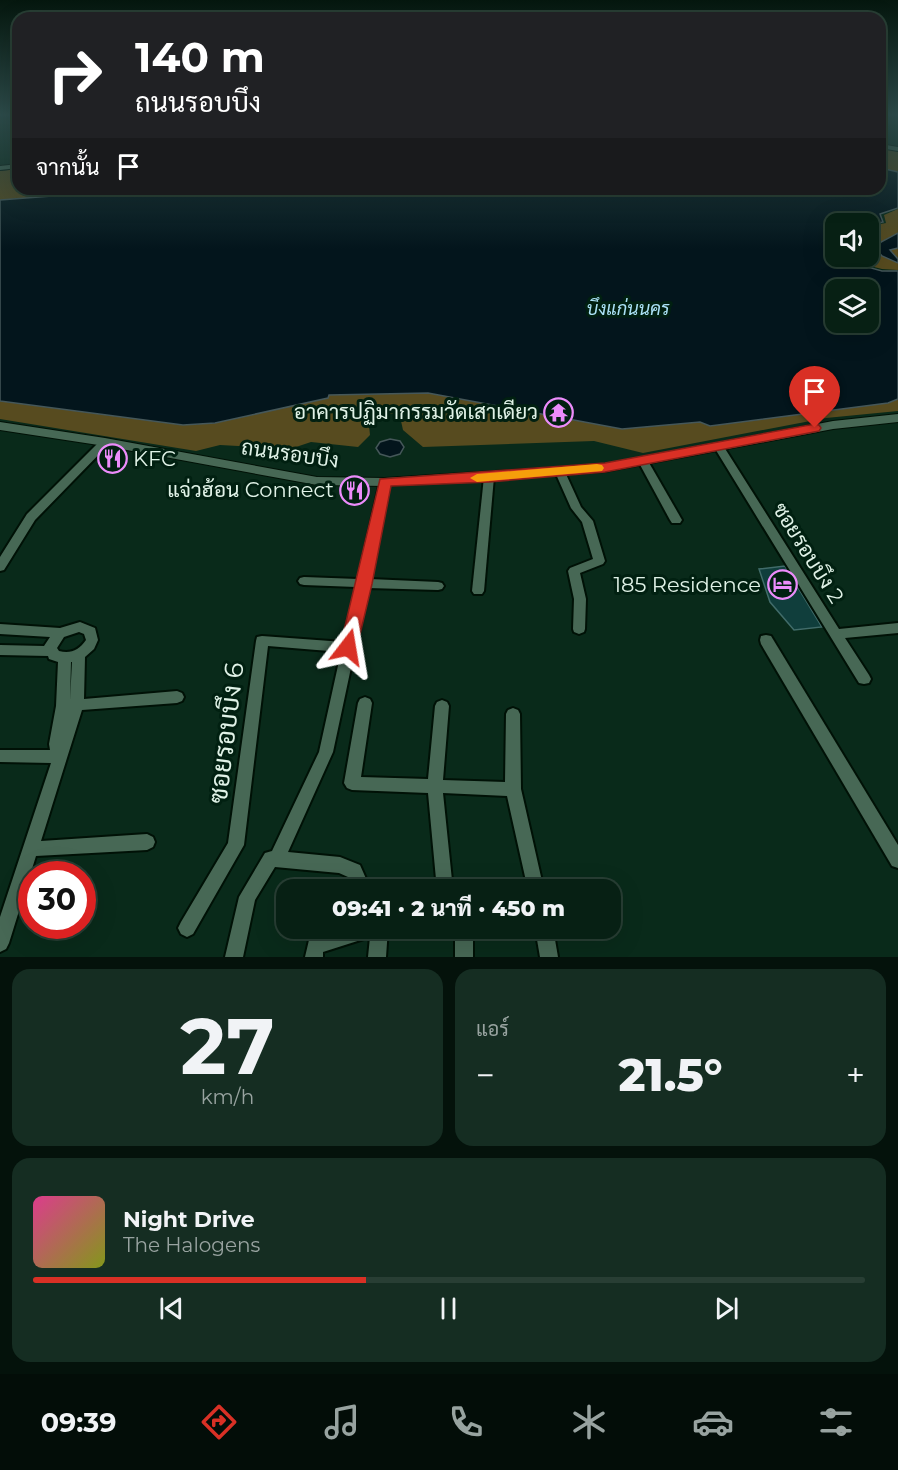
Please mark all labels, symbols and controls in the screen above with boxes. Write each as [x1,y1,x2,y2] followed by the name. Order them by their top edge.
[135,31,265,83] text: 140 m
[36,36,114,114] icon: right
[135,86,261,119] text: ถนนรอบบึง
[112,150,145,183] icon: arrive
[36,154,100,181] text: จากนั้น
[825,213,879,333] map controls
[825,213,879,267] button: sound
[825,279,879,333] button: layers
[586,297,671,320] water label: บึงแก่นนคร
[789,366,840,428] pin
[798,375,831,408] icon: arrive
[543,396,575,428] temple icon: อาคารปฏิมากรรมวัดเสาเดียว
[294,399,538,425] place label: อาคารปฏิมากรรมวัดเสาเดียว
[240,434,340,473] street label: ถนนรอบบึง
[96,443,128,475] restaurant icon: KFC
[133,446,176,471] place label: KFC
[339,474,371,506] restaurant icon: แจ่วฮ้อน Connect
[167,477,334,502] place label: แจ่วฮ้อน Connect
[768,498,849,608] street label: ซอยรอบบึง 2
[766,569,798,601] hotel icon: 185 Residence
[613,572,761,597] place label: 185 Residence
[316,615,380,679] position arrow
[201,660,251,805] street label: ซอยรอบบึง 6
[18,861,96,939] speed limit sign: 30
[332,895,565,922] text: 09:41 · 2 นาที · 450 m
[180,998,275,1094] text: 27
[476,1017,509,1041] text: แอร์
[619,1047,722,1102] text: 21.5°
[476,1055,495,1095] text: −
[846,1055,865,1095] text: +
[201,1085,254,1109] text: km/h
[123,1206,255,1233] text: Night Drive
[123,1233,260,1257] text: The Halogens
[155,1292,188,1325] icon: previous
[432,1292,465,1325] icon: pause
[710,1292,743,1325] icon: next
[198,1401,240,1443] icon: directions
[321,1401,363,1443] icon: music
[445,1401,487,1443] icon: phone
[568,1401,610,1443] icon: climate
[692,1401,734,1443] icon: car
[815,1401,857,1443] icon: filters
[41,1406,117,1439] text: 09:39

